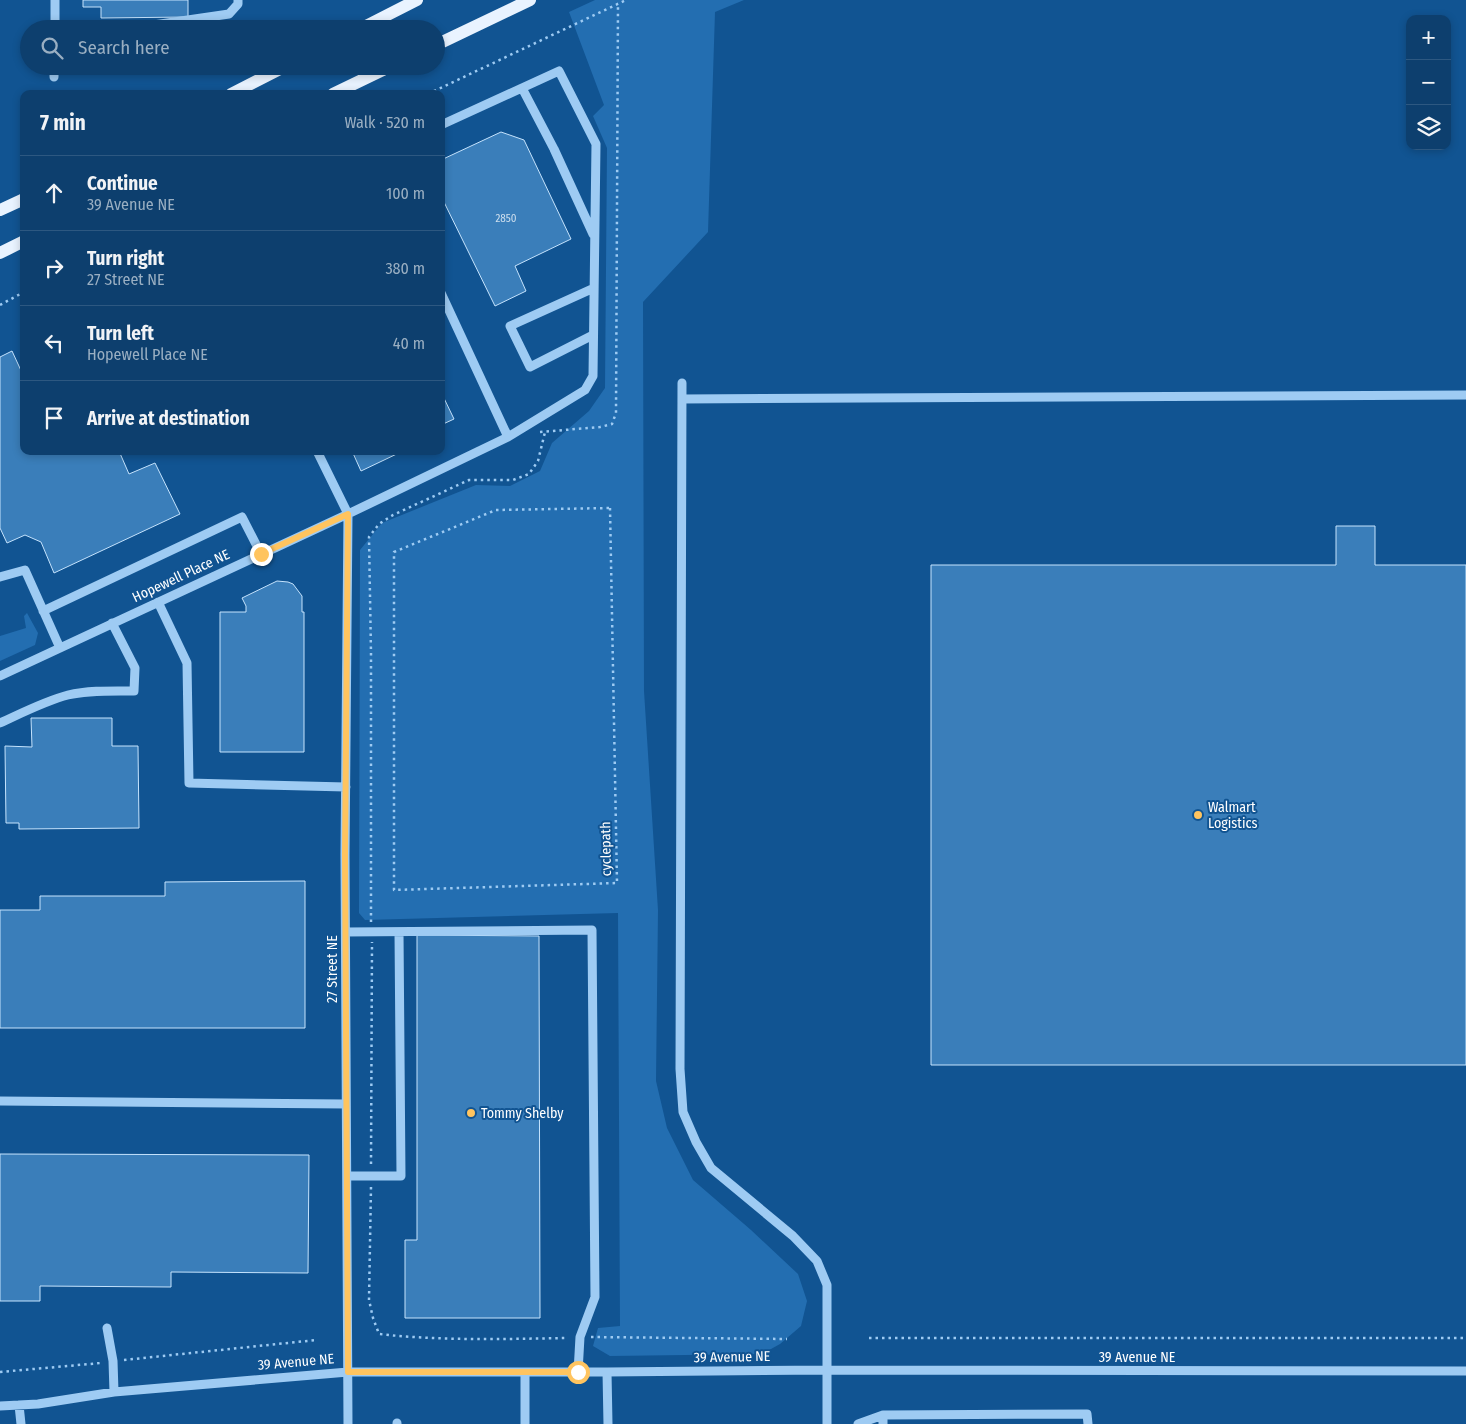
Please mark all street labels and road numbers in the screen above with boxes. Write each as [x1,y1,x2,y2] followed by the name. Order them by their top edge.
[130,546,233,606] street label: Hopewell Place NE
[597,821,615,877] street label: cyclepath
[324,935,341,1003] street label: 27 Street NE
[694,1348,771,1366] street label: 39 Avenue NE
[1099,1349,1176,1366] street label: 39 Avenue NE
[257,1350,335,1374] street label: 39 Avenue NE

